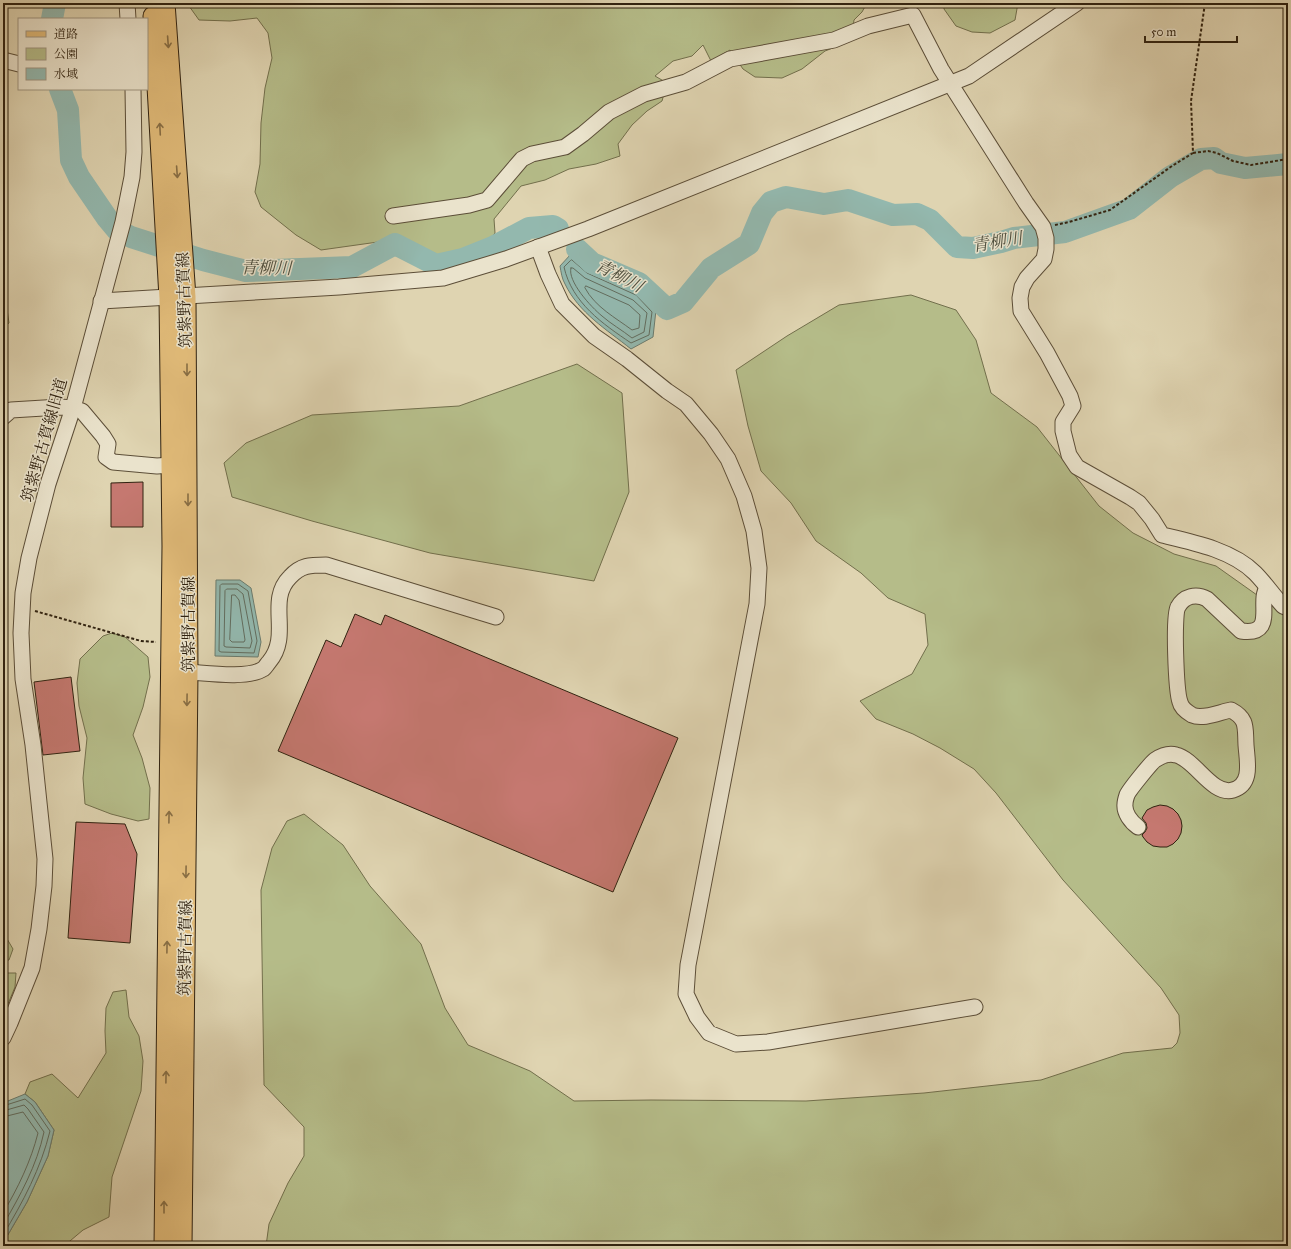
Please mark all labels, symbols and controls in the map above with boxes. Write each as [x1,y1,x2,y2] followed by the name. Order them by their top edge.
[18,18,148,90] legend
[1145,18,1237,44] scale bar
[1151,25,1176,39] text: 50 m
[54,27,78,41] text: 道路
[164,35,171,48] one-way arrow
[54,47,78,61] text: 公園
[54,67,78,81] text: 水域
[156,122,163,135] one-way arrow
[173,165,180,178] one-way arrow
[970,227,1026,256] water label: 青柳川
[173,252,195,348] street label: 筑紫野古賀線
[592,255,648,298] water label: 青柳川
[240,257,294,279] water label: 青柳川
[183,363,191,376] one-way arrow
[17,376,71,504] street label: 筑紫野古賀線旧道
[184,493,192,506] one-way arrow
[179,576,198,672] street label: 筑紫野古賀線
[183,693,191,706] one-way arrow
[165,811,173,824] one-way arrow
[182,865,189,878] one-way arrow
[175,900,195,996] street label: 筑紫野古賀線
[164,941,171,954] one-way arrow
[162,1071,170,1084] one-way arrow
[160,1201,168,1214] one-way arrow

